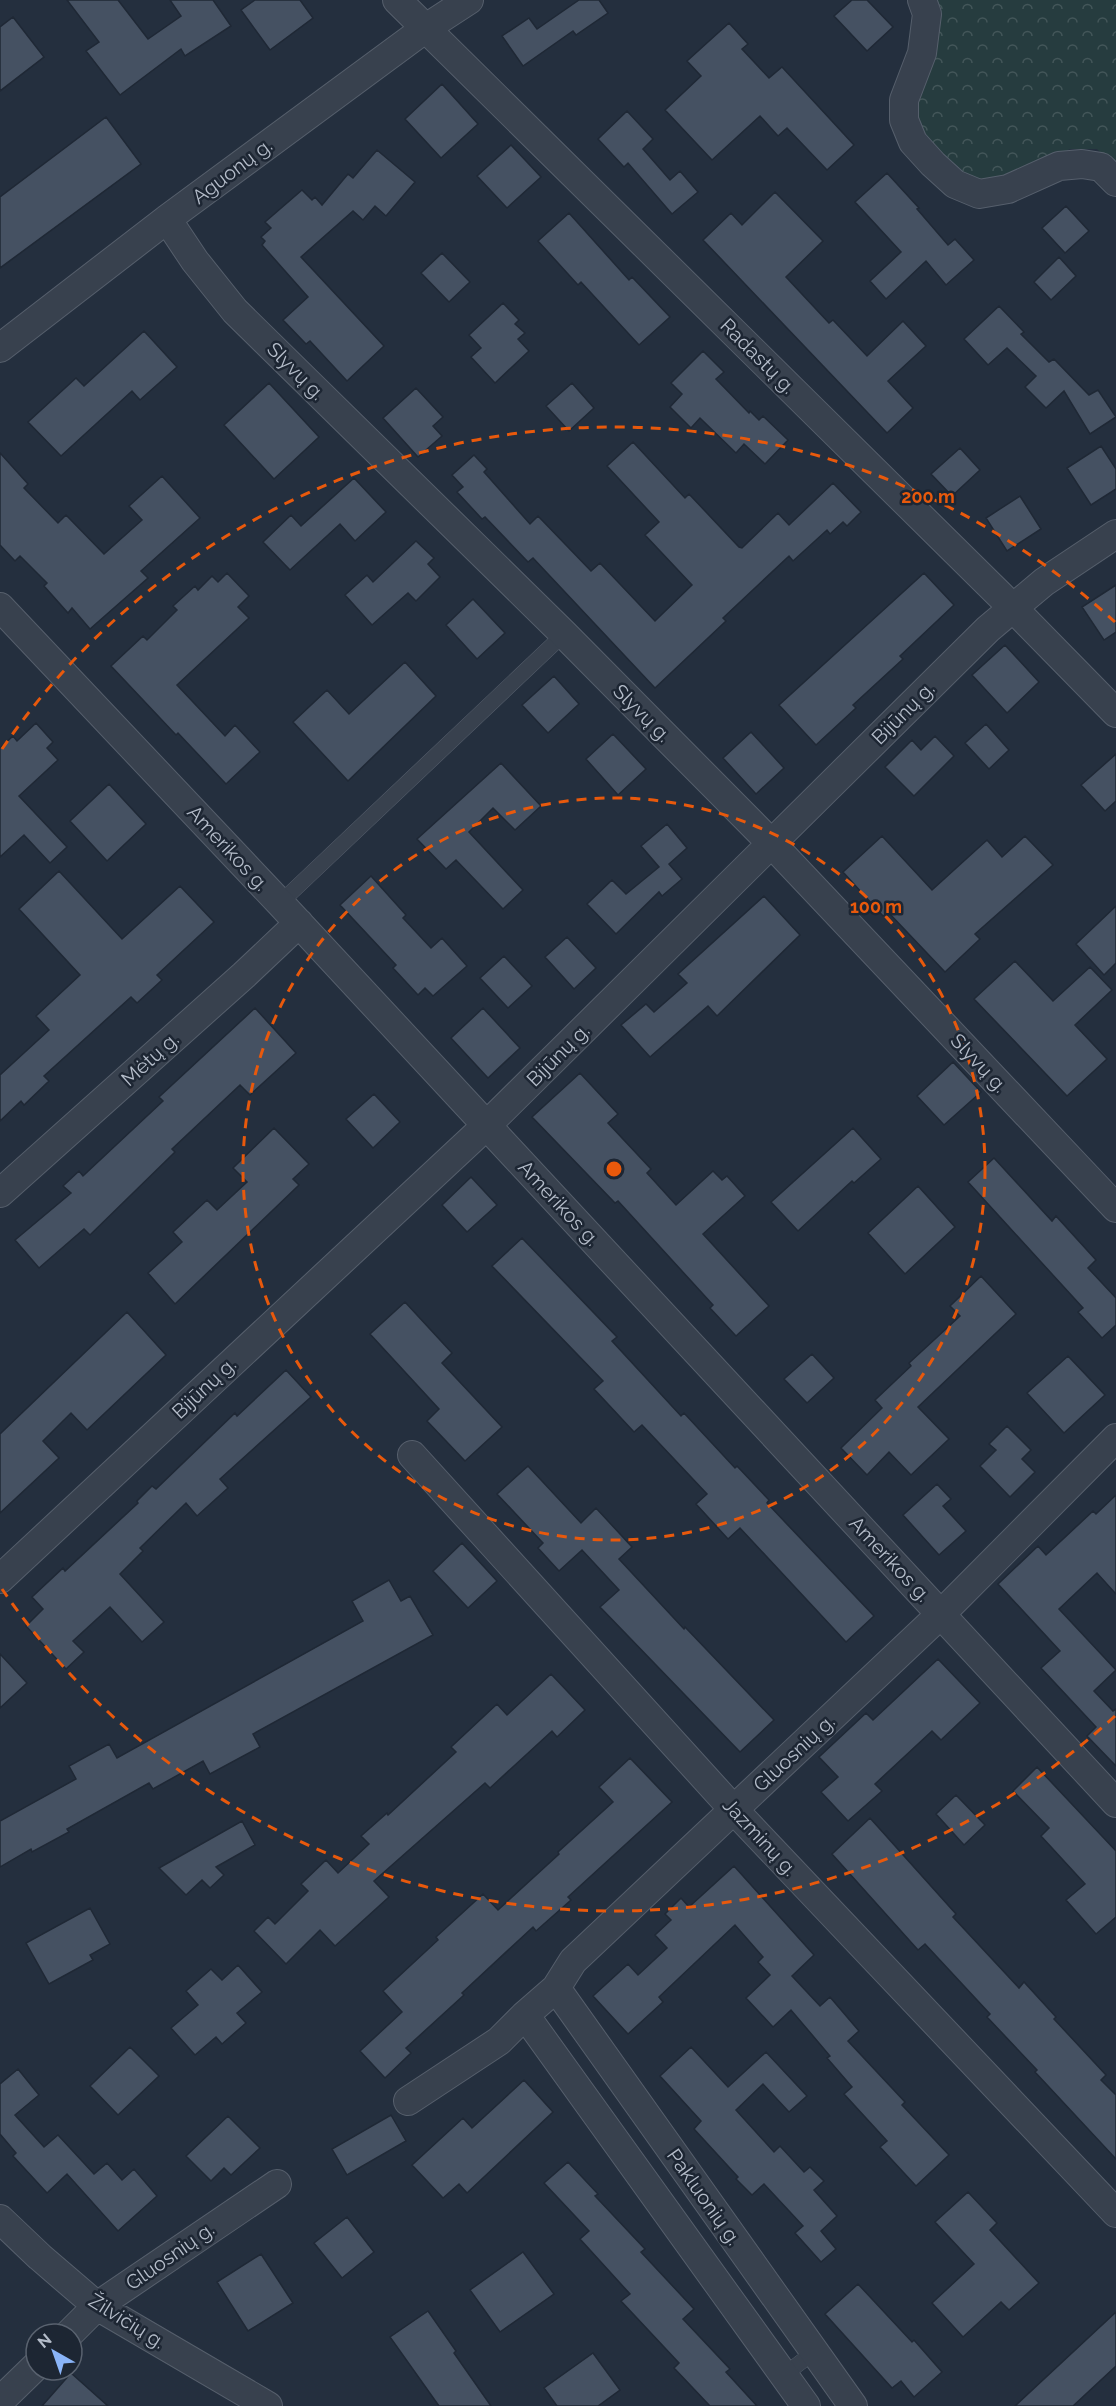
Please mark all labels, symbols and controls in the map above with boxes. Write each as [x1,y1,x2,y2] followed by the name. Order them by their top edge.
[187,133,277,209] street label: Aguonų g.
[715,313,801,399] street label: Radastų g.
[262,337,330,405] street label: Slyvų g.
[901,486,955,507] text: 200 m
[867,677,939,749] street label: Bijūnų g.
[608,679,676,747] street label: Slyvų g.
[182,800,274,896] street label: Amerikos g.
[850,896,902,917] text: 100 m
[522,1019,594,1091] street label: Bijūnų g.
[116,1027,184,1091] street label: Mėtų g.
[946,1029,1012,1097] street label: Slyvų g.
[513,1155,605,1251] street label: Amerikos g.
[604,1159,624,1179] centre of rings
[167,1352,241,1424] street label: Bijūnų g.
[844,1511,936,1607] street label: Amerikos g.
[748,1709,840,1797] street label: Gluosnių g.
[718,1793,802,1881] street label: Jazminų g.
[662,2144,746,2250] street label: Pakluonių g.
[121,2217,219,2295] street label: Gluosnių g.
[84,2287,170,2354] street label: Žilvičių g.
[24,2322,84,2382] north arrow
[34,2330,55,2352] text: N

